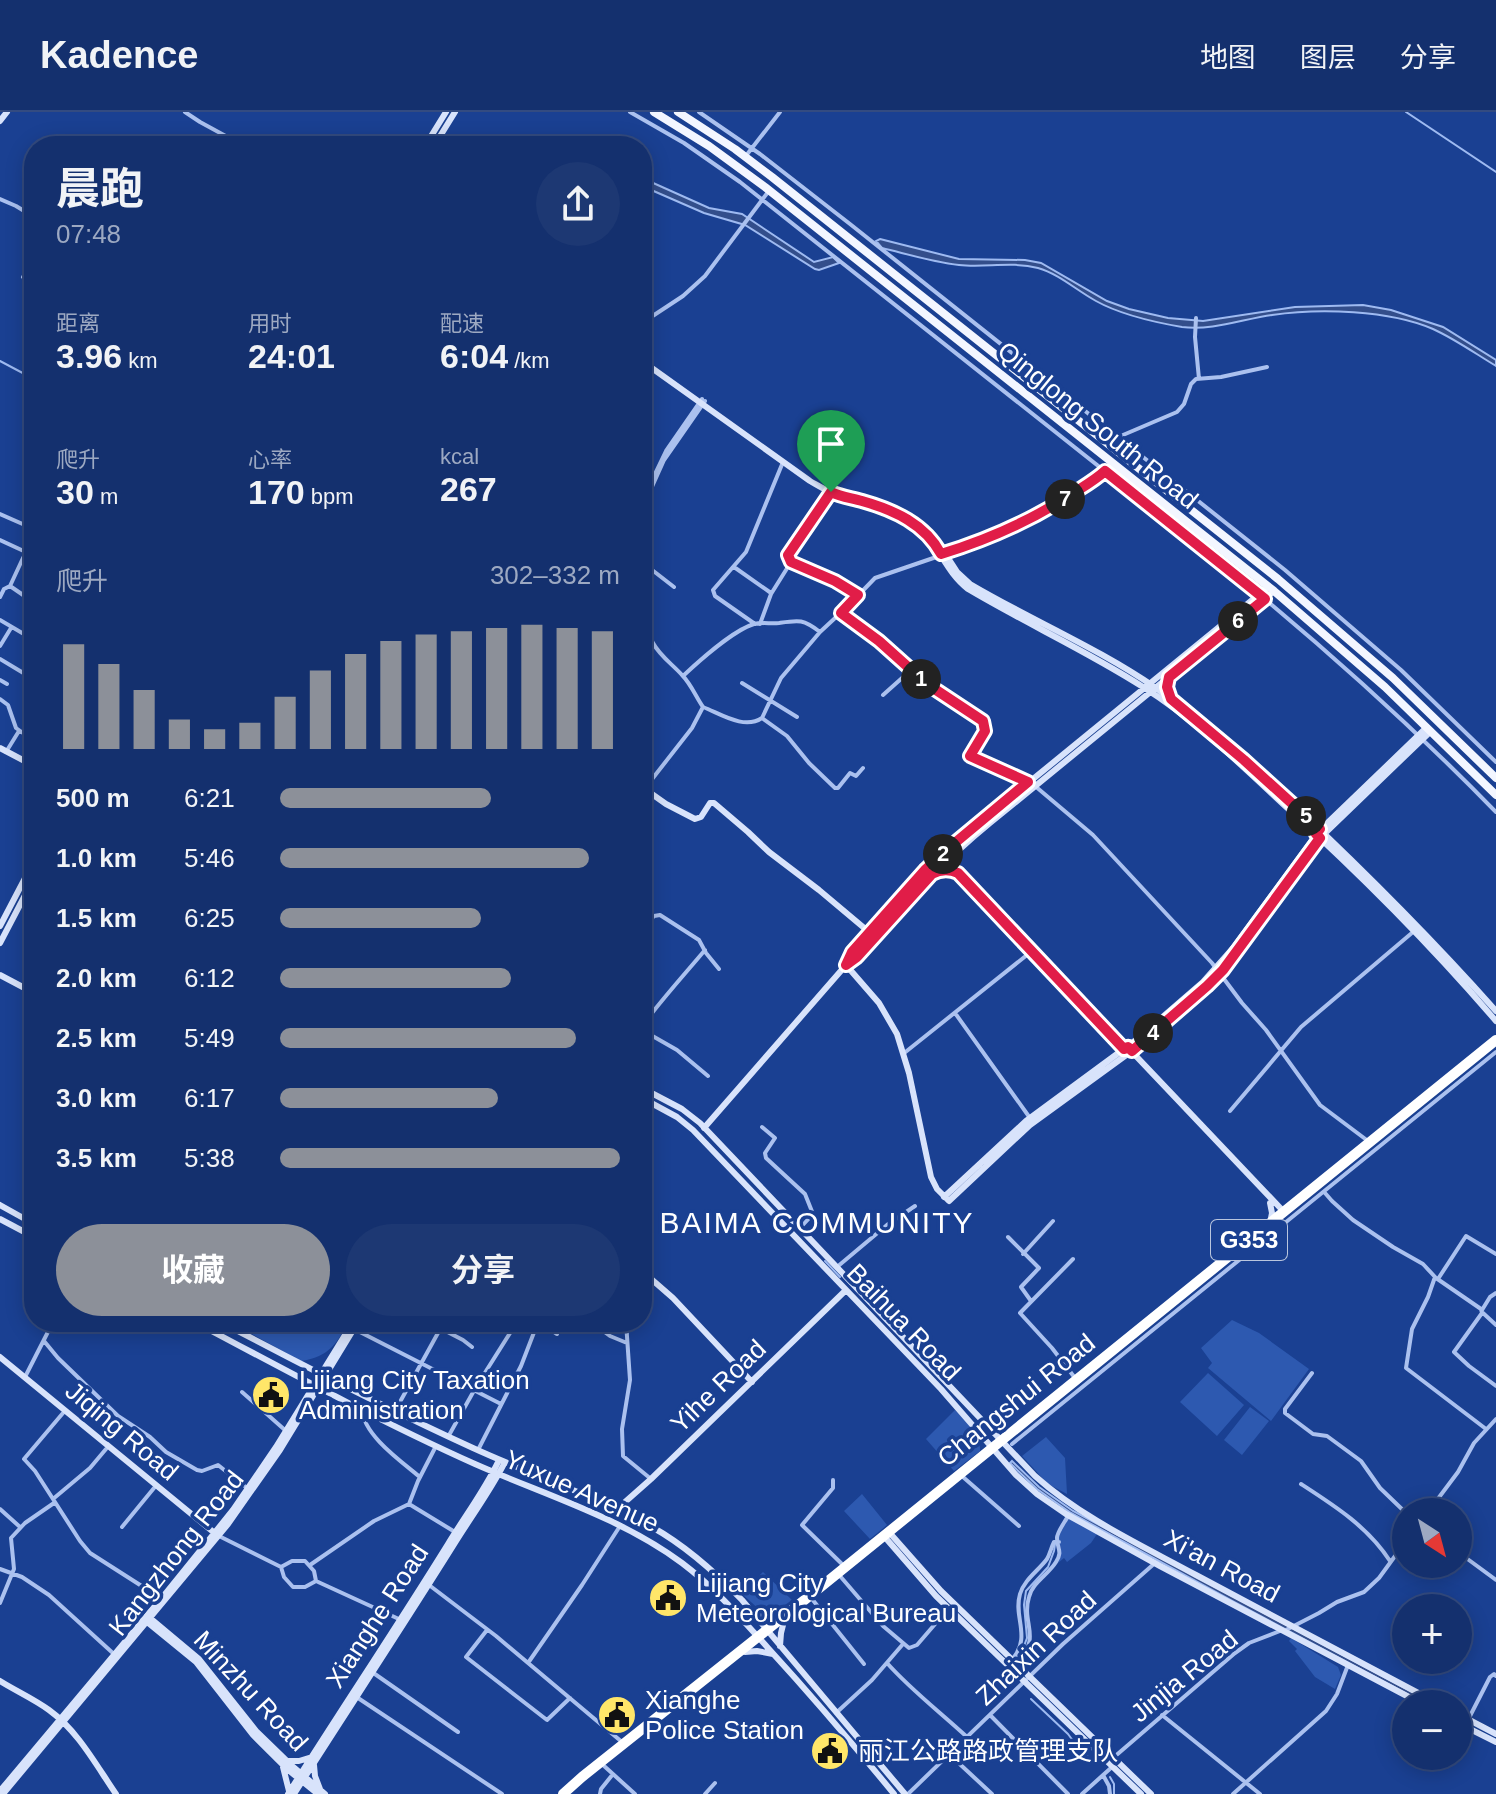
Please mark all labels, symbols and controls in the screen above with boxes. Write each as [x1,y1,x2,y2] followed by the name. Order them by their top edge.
[40,34,198,76] text: Kadence
[1200,42,1256,73] text: 地图
[1300,42,1356,73] text: 图层
[1400,42,1456,73] text: 分享
[536,162,620,246] button: share
[56,164,144,213] text: 晨跑
[56,219,121,249] text: 07:48
[56,311,100,336] text: 距离
[248,311,292,336] text: 用时
[440,311,484,336] text: 配速
[992,335,1204,515] street label: Qinglong South Road
[56,337,122,375] text: 3.96
[248,337,335,375] text: 24:01
[440,337,508,375] text: 6:04
[122,348,158,373] text: km
[508,348,550,373] text: /km
[797,410,865,492] pin
[809,422,853,466] icon: arrive
[440,444,479,469] text: kcal
[56,447,100,472] text: 爬升
[248,447,292,472] text: 心率
[440,470,497,508] text: 267
[56,473,94,511] text: 30
[248,473,305,511] text: 170
[1045,479,1085,519] pin: 7
[94,484,118,509] text: m
[305,484,354,509] text: bpm
[1059,486,1071,511] text: 7
[490,560,620,590] text: 302–332 m
[56,566,108,596] text: 爬升
[1218,601,1258,641] pin: 6
[1232,608,1244,633] text: 6
[901,659,941,699] pin: 1
[915,666,927,691] text: 1
[56,783,130,813] text: 500 m
[184,783,235,813] text: 6:21
[1286,796,1326,836] pin: 5
[1300,803,1312,828] text: 5
[923,834,963,874] pin: 2
[937,841,949,866] text: 2
[56,843,137,873] text: 1.0 km
[184,843,235,873] text: 5:46
[56,903,137,933] text: 1.5 km
[184,903,235,933] text: 6:25
[56,963,137,993] text: 2.0 km
[184,963,235,993] text: 6:12
[1133,1013,1173,1053] pin: 4
[1147,1020,1159,1045] text: 4
[56,1023,137,1053] text: 2.5 km
[184,1023,235,1053] text: 5:49
[56,1083,137,1113] text: 3.0 km
[184,1083,235,1113] text: 6:17
[56,1143,137,1173] text: 3.5 km
[184,1143,235,1173] text: 5:38
[659,1206,975,1239] district label: BAIMA COMMUNITY
[1211,1220,1287,1260] road number: G353
[56,1224,330,1316] button: 收藏
[346,1224,620,1316] button: 分享
[841,1258,967,1386] street label: Baihua Road
[931,1327,1101,1473] street label: Changshui Road
[664,1333,772,1439] street label: Yihe Road
[299,1365,530,1425] place label: Lijiang City Taxation Administration
[250,1374,292,1416] public building icon: Lijiang City Taxation Administration
[60,1375,184,1487] street label: Jiqing Road
[500,1444,664,1538] street label: Yuxue Avenue
[102,1465,250,1641] street label: Kangzhong Road
[1392,1498,1472,1578] north arrow
[1392,1498,1472,1770] map controls
[1159,1523,1285,1609] street label: Xi'an Road
[320,1539,434,1693] street label: Xianghe Road
[696,1568,956,1628] place label: Lijiang City Meteorological Bureau
[647,1577,689,1619] public building icon: Lijiang City Meteorological Bureau
[970,1585,1102,1711] street label: Zhaixin Road
[1392,1594,1472,1674] button: +
[1125,1624,1243,1728] street label: Jinjia Road
[188,1625,314,1757] street label: Minzhu Road
[645,1685,804,1745] place label: Xianghe Police Station
[1392,1690,1472,1770] button: −
[596,1694,638,1736] public building icon: Xianghe Police Station
[809,1730,851,1772] public building icon: 丽江公路路政管理支队
[858,1736,1118,1766] place label: 丽江公路路政管理支队

